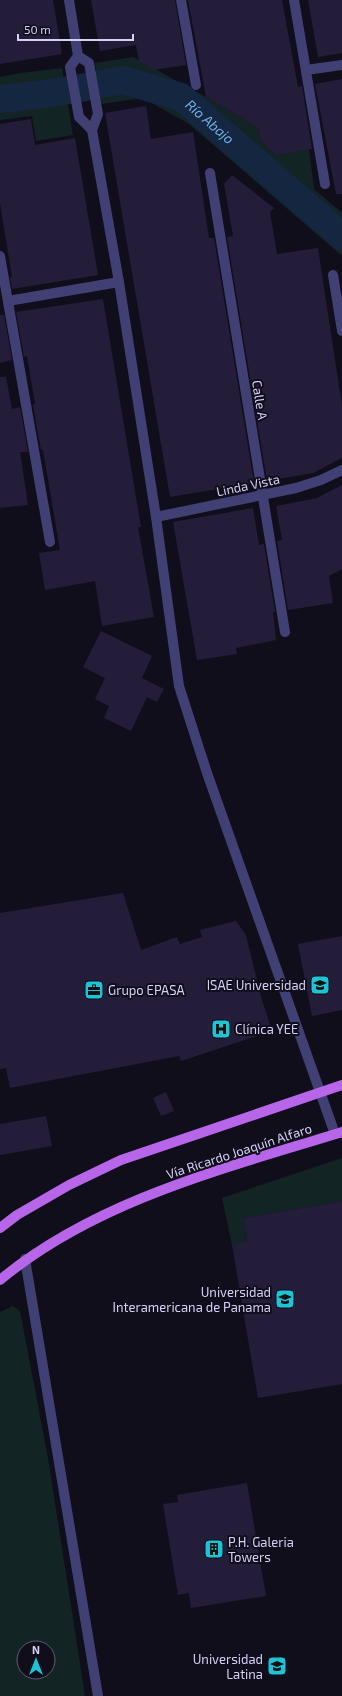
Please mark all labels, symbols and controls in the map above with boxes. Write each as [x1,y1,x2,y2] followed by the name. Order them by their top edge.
[18,16,133,42] scale bar
[24,22,51,36] text: 50 m
[182,96,238,147] water label: Río Abajo
[249,379,271,421] street label: Calle A
[215,470,281,500] street label: Linda Vista
[309,974,331,996] school or university icon: ISAE Universidad
[207,977,306,993] place label: ISAE Universidad
[83,979,105,1001] office icon: Grupo EPASA
[108,982,185,998] place label: Grupo EPASA
[210,1018,232,1040] hospital icon: Clínica YEE
[235,1021,298,1037] place label: Clínica YEE
[164,1120,314,1182] street label: Vía Ricardo Joaquín Alfaro
[113,1284,271,1315] place label: Universidad Interamericana de Panama
[274,1288,296,1310] school or university icon: Universidad Interamericana de Panama
[228,1534,294,1565] place label: P.H. Galeria Towers
[203,1538,225,1560] building icon: P.H. Galeria Towers
[16,1640,56,1680] north arrow
[32,1643,40,1656] text: N
[193,1651,263,1682] place label: Universidad Latina
[266,1655,288,1677] school or university icon: Universidad Latina

